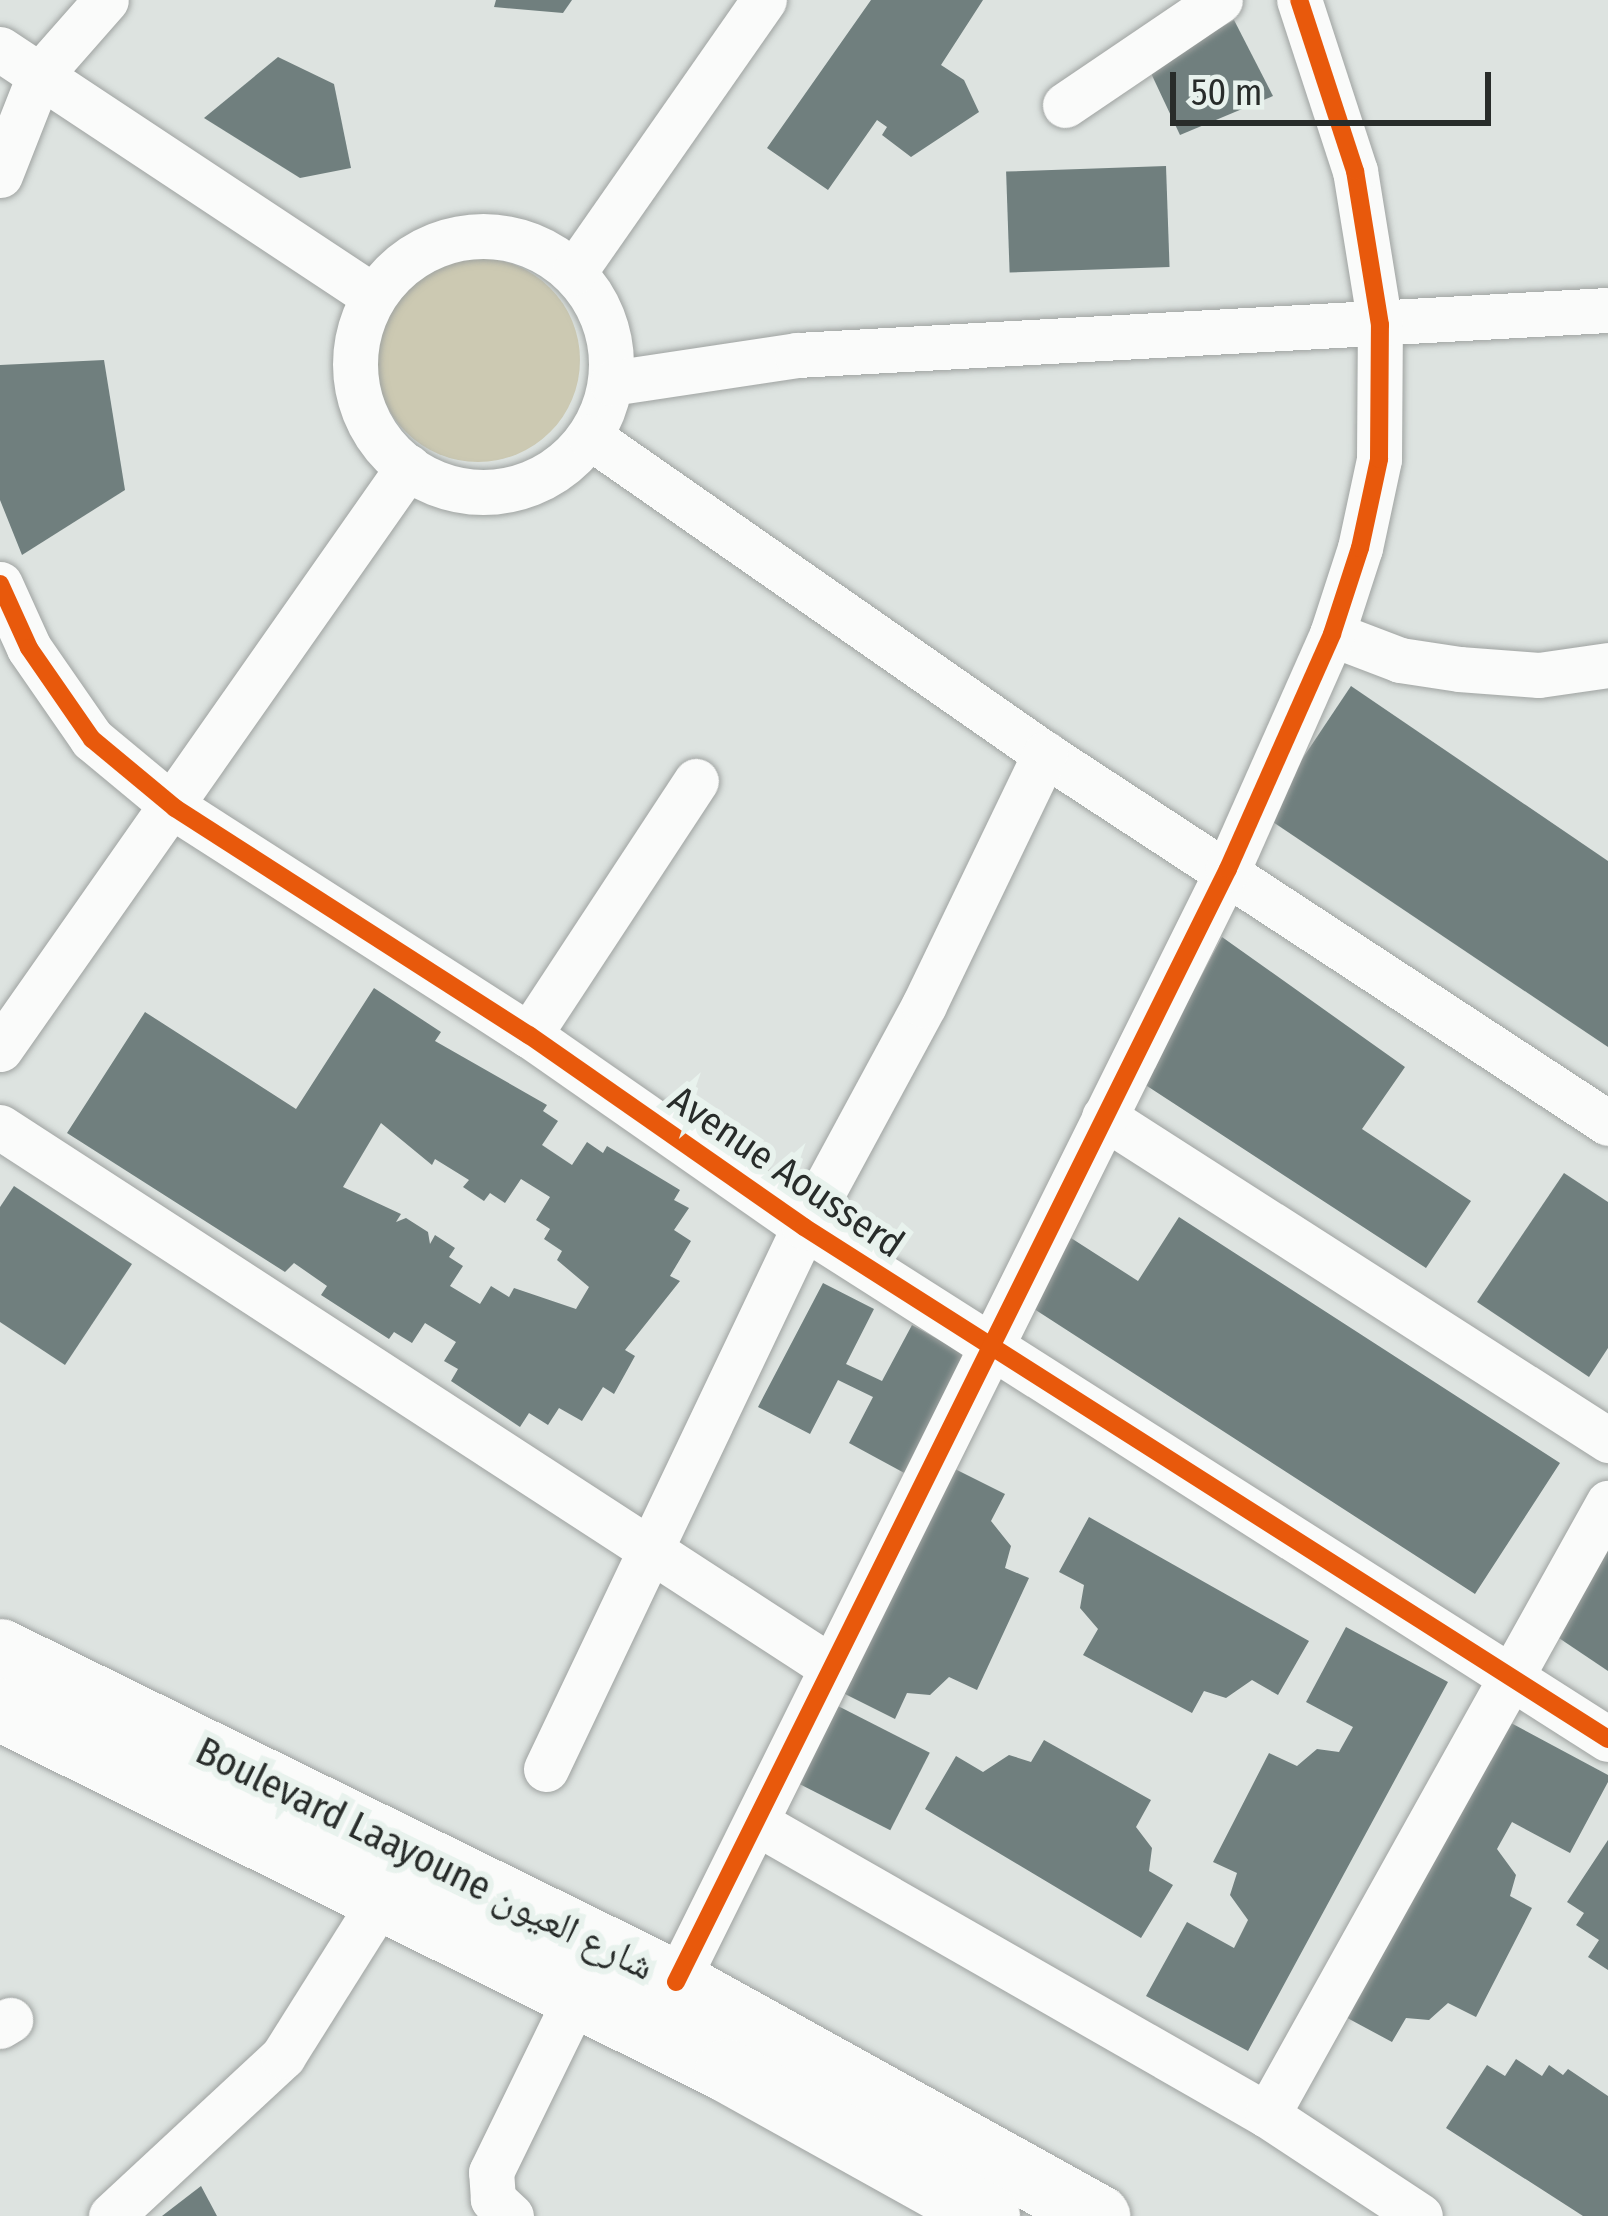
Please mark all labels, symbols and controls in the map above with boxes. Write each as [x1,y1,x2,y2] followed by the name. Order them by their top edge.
[1176,48,1497,122] scale bar
[1191,71,1262,115] text: 50 m
[660,1076,912,1268] street label: Avenue Aousserd
[188,1728,662,1990] street label: Boulevard Laayoune شارع العيون

